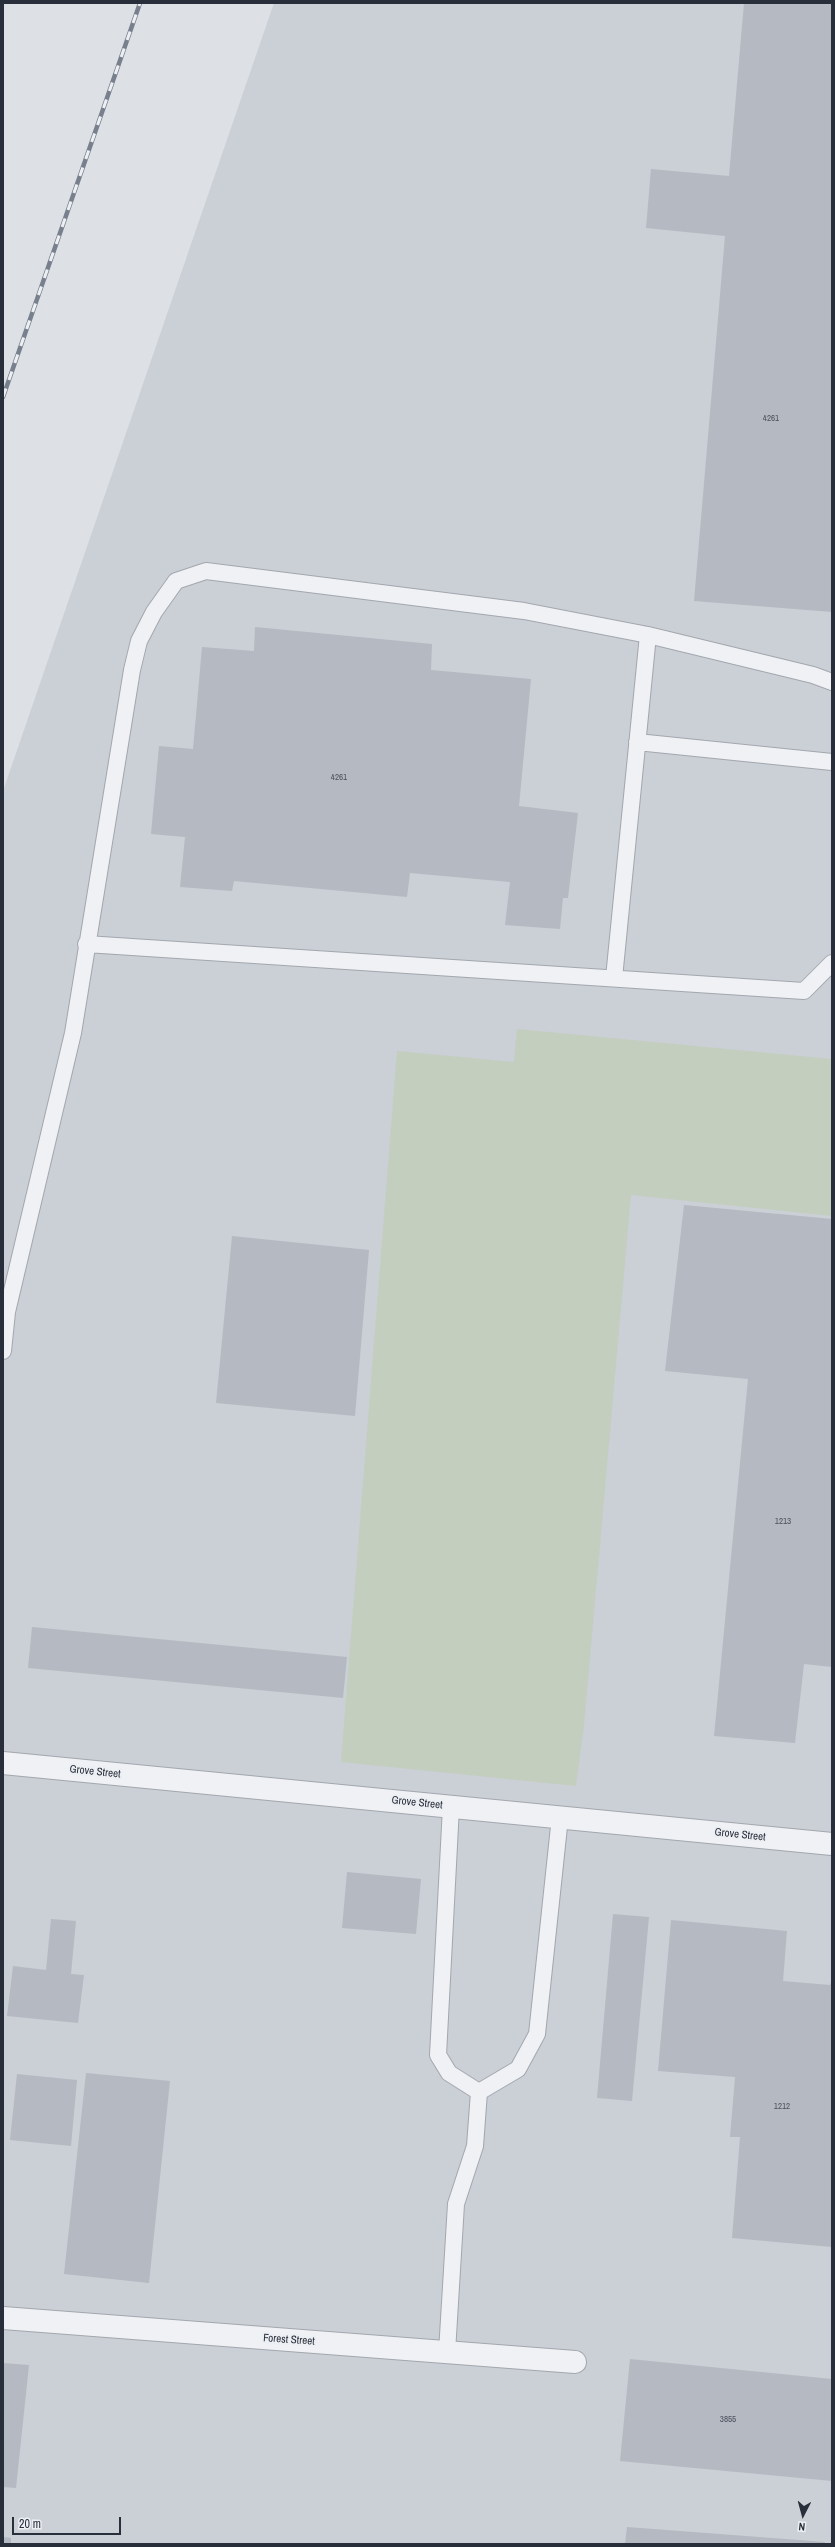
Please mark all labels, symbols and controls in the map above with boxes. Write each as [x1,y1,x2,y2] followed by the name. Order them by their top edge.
[763,414,779,424] house number: 4261
[331,773,347,783] house number: 4261
[775,1517,791,1527] house number: 1213
[69,1763,121,1781] street label: Grove Street
[391,1794,443,1812] street label: Grove Street
[714,1826,766,1844] street label: Grove Street
[774,2102,790,2112] house number: 1212
[263,2332,315,2348] street label: Forest Street
[720,2415,736,2425] house number: 3855
[783,2495,823,2535] north arrow
[14,2509,123,2535] scale bar
[19,2516,41,2532] text: 20 m
[798,2520,806,2534] text: N

